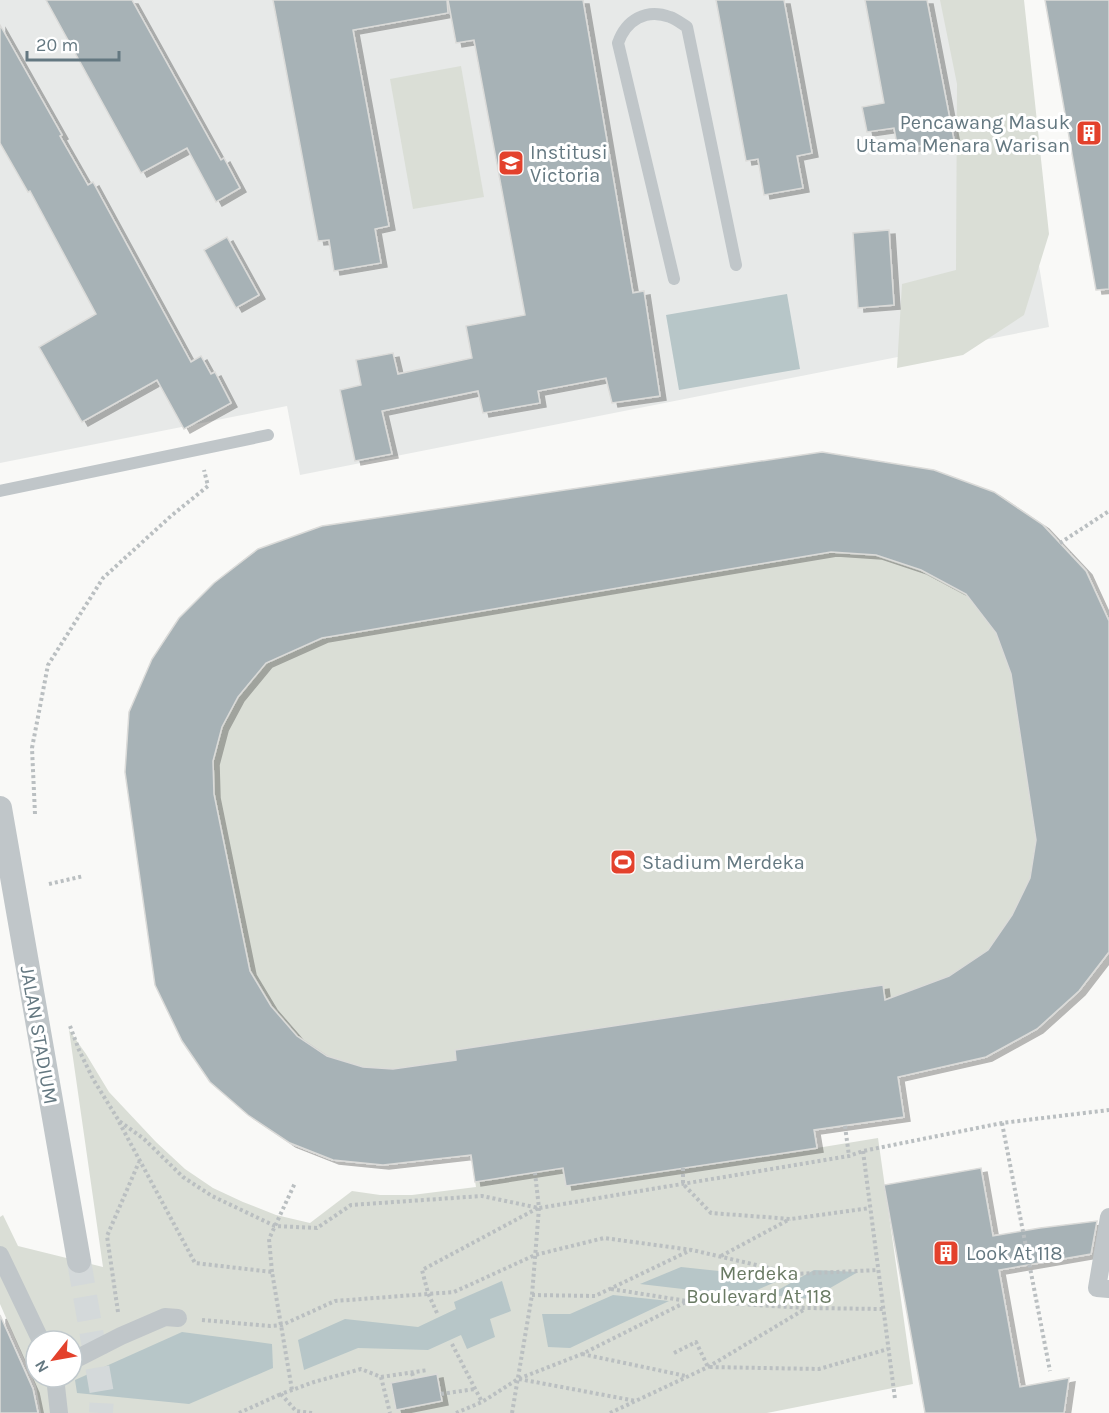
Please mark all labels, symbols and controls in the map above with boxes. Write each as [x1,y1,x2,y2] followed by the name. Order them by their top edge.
[27,24,118,62] scale bar
[36,34,78,56] text: 20 m
[856,111,1070,157] place label: Pencawang Masuk Utama Menara Warisan
[1074,118,1104,148] building icon: Pencawang Masuk Utama Menara Warisan
[530,141,608,187] place label: Institusi Victoria
[496,148,526,178] school or university icon: Institusi Victoria
[608,847,638,877] sports icon: Stadium Merdeka
[642,851,805,874] place label: Stadium Merdeka
[15,964,63,1106] street label: JALAN STADIUM
[931,1238,961,1268] building icon: Look At 118
[966,1242,1063,1265] place label: Look At 118
[686,1262,832,1308] park label: Merdeka Boulevard At 118
[24,1329,84,1389] north arrow
[30,1357,53,1376] text: N

